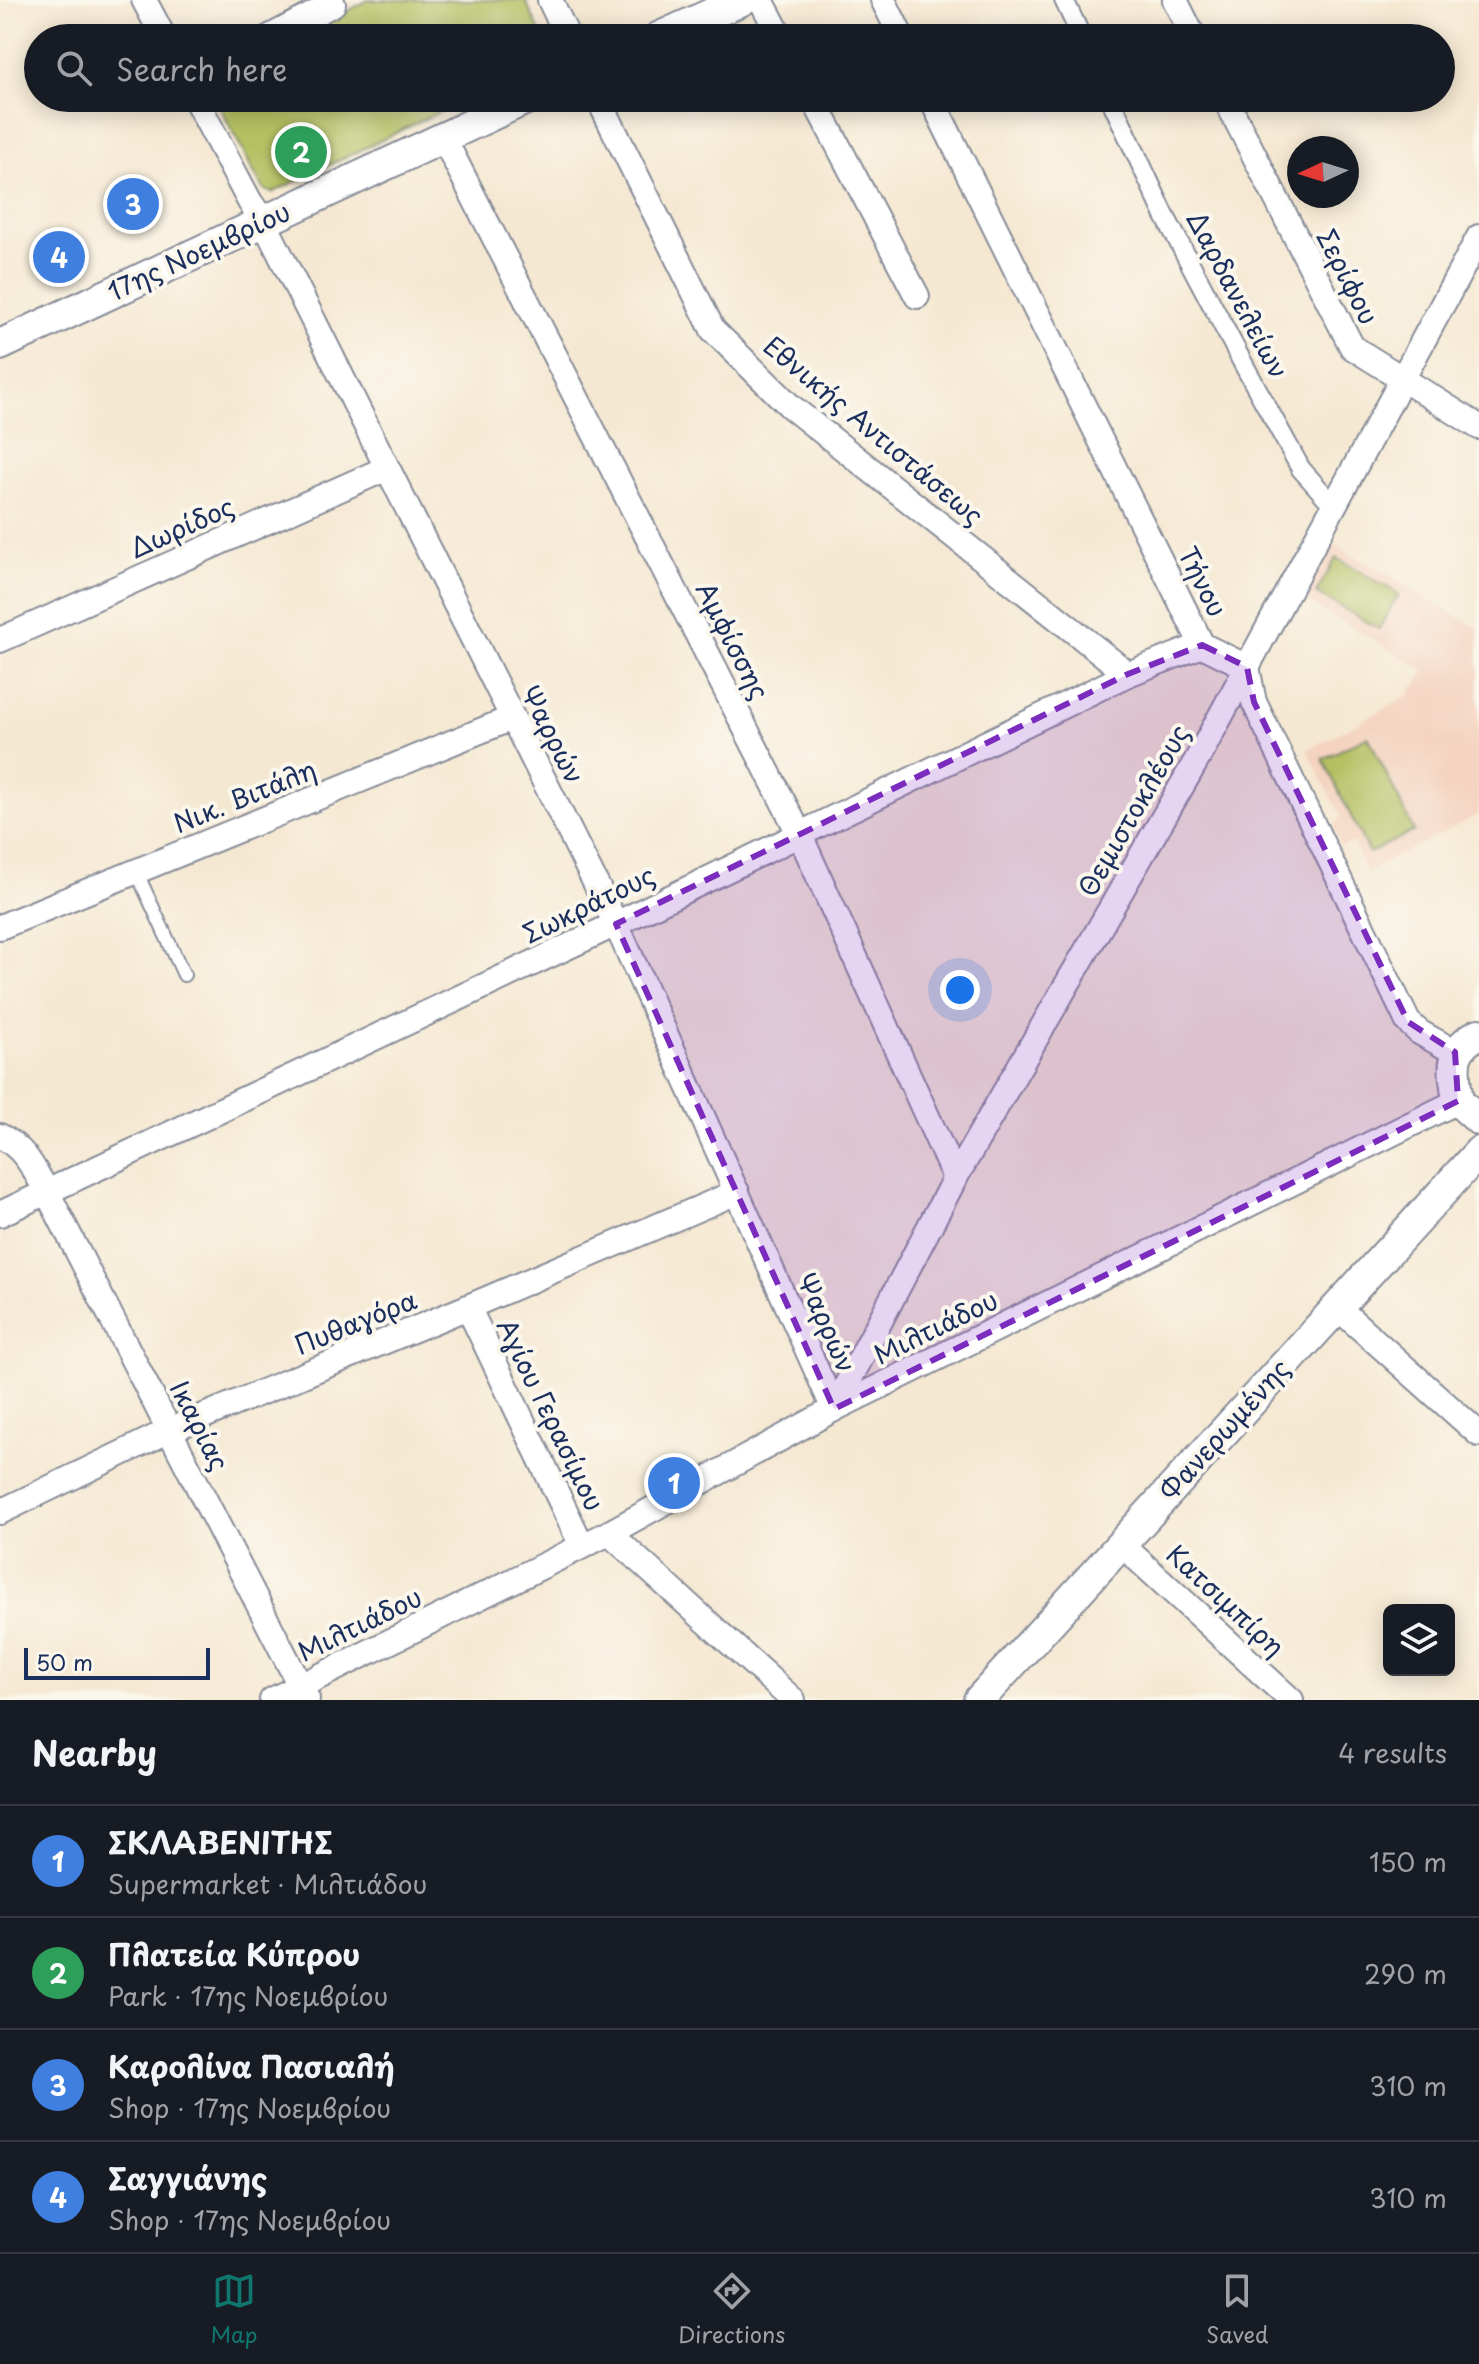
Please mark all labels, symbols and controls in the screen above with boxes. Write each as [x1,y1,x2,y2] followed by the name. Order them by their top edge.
[24,24,1455,112] search box
[52,46,96,90] icon: search
[116,46,288,91] text: Search here
[275,122,327,182] pin: 2
[1287,136,1359,208] north arrow
[107,174,159,234] pin: 3
[100,191,296,310] street label: 17ης Νοεμβρίου
[1178,204,1299,385] street label: Δαρδανελείων
[1308,222,1389,331] street label: Σερίφου
[33,227,85,287] pin: 4
[756,326,992,534] street label: Εθνικής Αντιστάσεως
[123,486,240,567] street label: Δωρίδος
[1169,539,1238,623] street label: Τήνου
[687,575,780,706] street label: Αμφίσσης
[512,678,595,790] street label: Ψαρρών
[1068,717,1198,904] street label: Θεμιστοκλέους
[167,749,322,842] street label: Νικ. Βιτάλη
[516,855,661,952] street label: Σωκράτους
[940,970,980,1010] your location
[788,1266,867,1379] street label: Ψαρρών
[288,1279,422,1364] street label: Πυθαγόρα
[867,1280,1004,1373] street label: Μιλτιάδου
[488,1312,615,1517] street label: Αγίου Γερασίμου
[1150,1350,1298,1508] street label: Φανερωμένης
[161,1373,240,1477] street label: Ικαρίας
[648,1453,700,1513] pin: 1
[1158,1535,1294,1665] street label: Κατσιμπίρη
[291,1577,428,1670] street label: Μιλτιάδου
[1383,1604,1455,1676] map controls
[1383,1604,1455,1676] button: layers
[24,1644,210,1680] scale bar
[36,1645,93,1678] text: 50 m
[32,1726,157,1778] text: Nearby
[1338,1733,1447,1772] text: 4 results
[108,1819,333,1864] text: ΣΚΛΑΒΕΝΙΤΗΣ
[52,1842,64,1881] text: 1
[1369,1842,1447,1881] text: 150 m
[108,1864,427,1903] text: Supermarket · Μιλτιάδου
[108,1931,360,1976] text: Πλατεία Κύπρου
[49,1954,67,1993] text: 2
[1364,1954,1447,1993] text: 290 m
[108,1976,388,2015] text: Park · 17ης Νοεμβρίου
[108,2043,395,2088] text: Καρολίνα Πασιαλή
[49,2066,67,2105] text: 3
[1369,2066,1447,2105] text: 310 m
[108,2088,391,2127] text: Shop · 17ης Νοεμβρίου
[108,2155,267,2200] text: Σαγγιάνης
[49,2178,67,2217] text: 4
[1369,2178,1447,2217] text: 310 m
[108,2200,391,2239] text: Shop · 17ης Νοεμβρίου
[210,2269,257,2350] tab: Map
[678,2269,785,2350] tab: Directions
[1206,2269,1269,2350] tab: Saved

